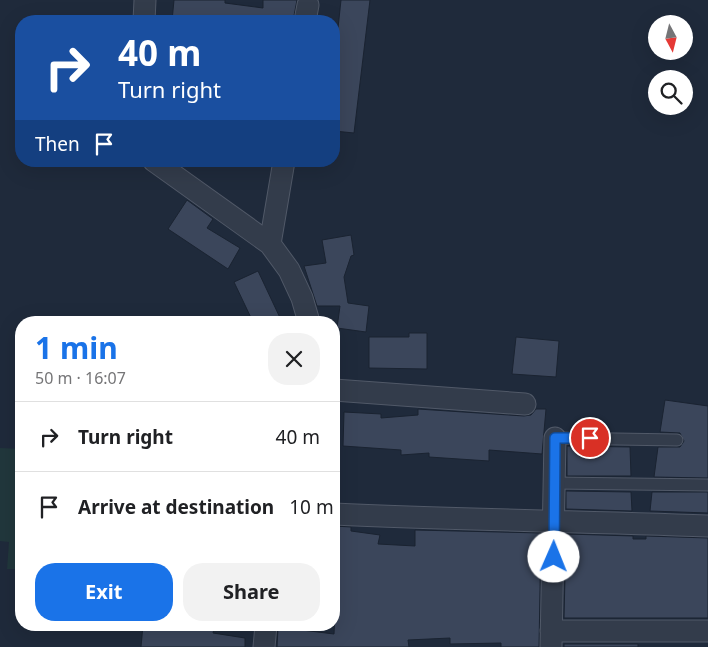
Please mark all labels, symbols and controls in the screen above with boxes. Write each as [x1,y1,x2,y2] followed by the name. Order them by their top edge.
[648,15,692,60] north arrow
[648,15,693,115] map controls
[118,29,201,76] text: 40 m
[35,35,100,100] icon: right
[648,70,693,115] button: search
[118,74,221,104] text: Turn right
[90,130,118,158] icon: arrive
[35,131,80,157] text: Then
[35,327,118,368] text: 1 min
[268,333,320,385] button: close
[35,367,126,389] text: 50 m · 16:07
[569,417,611,459] pin
[35,423,63,451] icon: right
[78,424,173,450] text: Turn right
[276,424,320,450] text: 40 m
[576,424,604,452] icon: arrive
[35,493,63,521] icon: arrive
[78,494,274,520] text: Arrive at destination
[289,494,334,520] text: 10 m
[527,530,579,582] position arrow
[35,563,173,621] button: Exit
[183,563,320,621] button: Share

